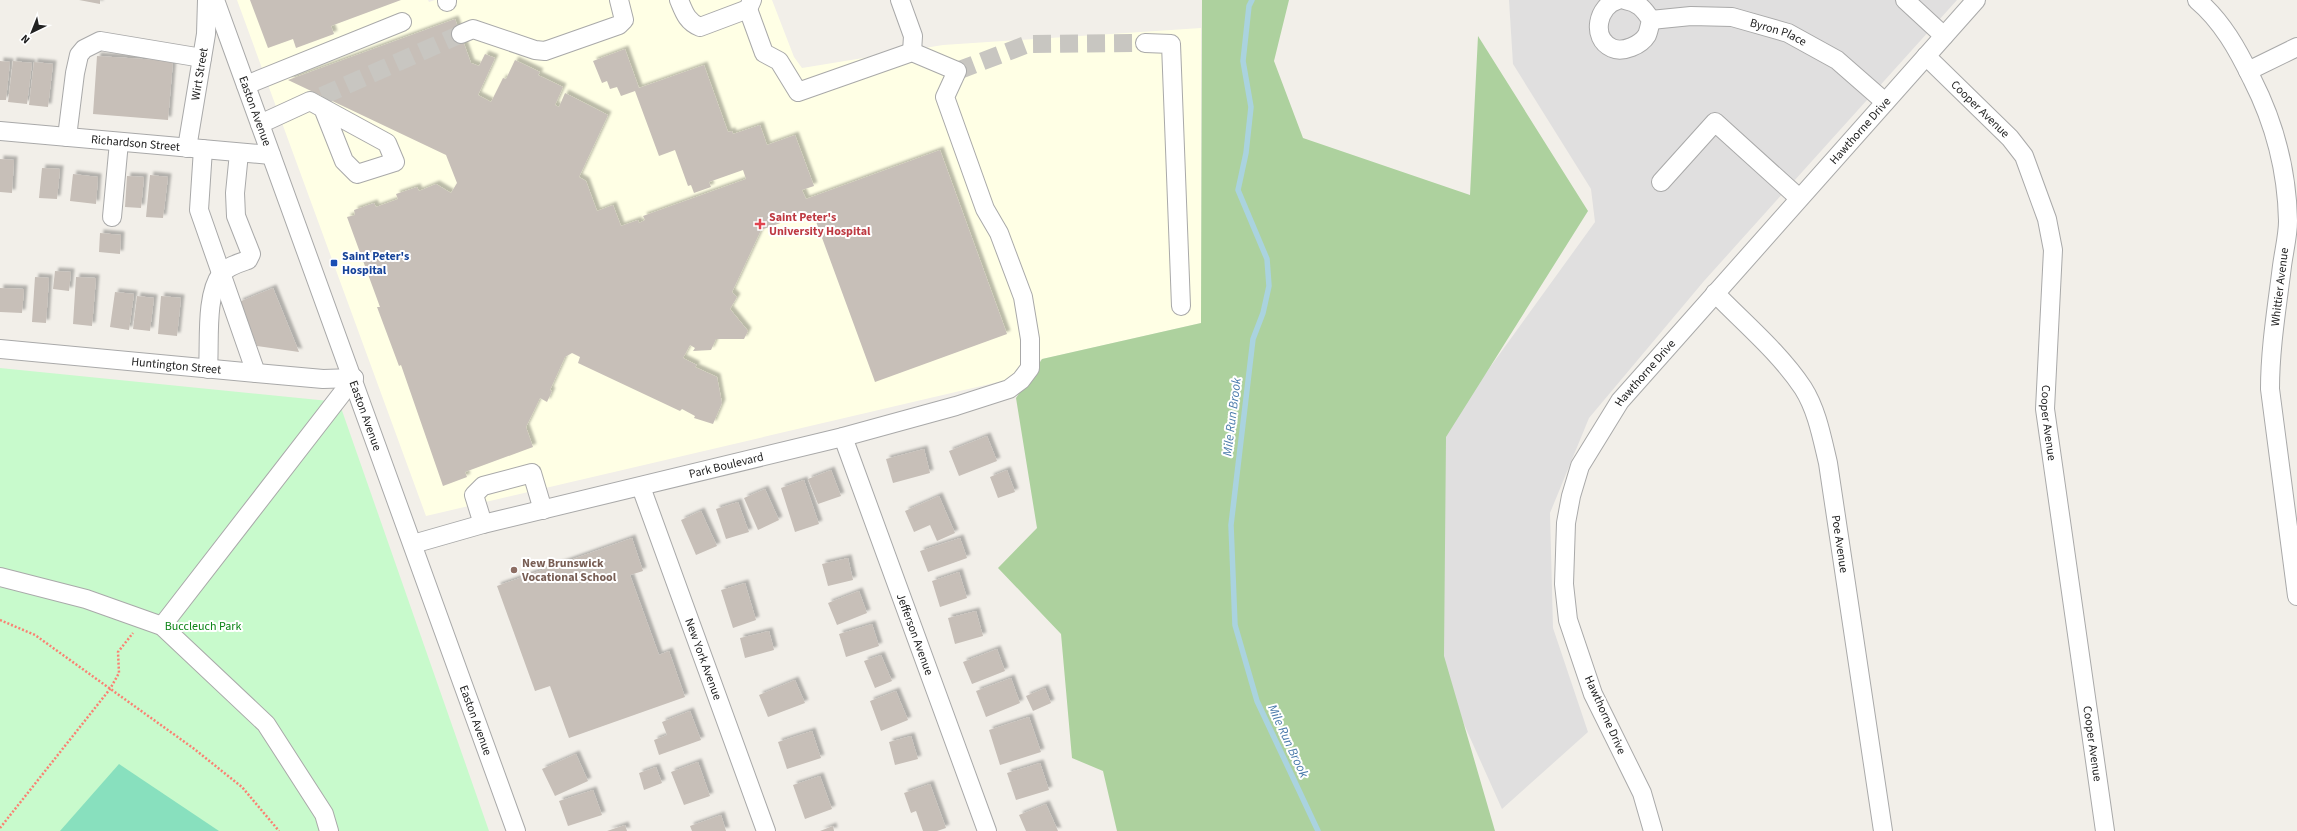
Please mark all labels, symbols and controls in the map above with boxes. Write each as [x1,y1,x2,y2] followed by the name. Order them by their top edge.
[12,12,52,52] north arrow
[1748,14,1810,50] street label: Byron Place
[18,31,33,47] text: N
[187,46,212,102] street label: Wirt Street
[235,73,276,148] street label: Easton Avenue
[1947,76,2014,142] street label: Cooper Avenue
[1826,93,1895,168] street label: Hawthorne Drive
[90,131,181,155] street label: Richardson Street
[769,209,871,240] place label: Saint Peter's University Hospital
[754,218,766,230] marker: Saint Peter's University Hospital
[2267,247,2293,327] street label: Whittier Avenue
[342,248,409,279] place label: Saint Peter's Hospital
[329,258,339,268] marker: Saint Peter's Hospital
[1610,336,1679,410] street label: Hawthorne Drive
[131,353,222,378] street label: Huntington Street
[1218,376,1246,457] water label: Mile Run Brook
[345,378,386,453] street label: Easton Avenue
[2036,385,2061,462] street label: Cooper Avenue
[687,448,765,482] street label: Park Boulevard
[1827,514,1853,574] street label: Poe Avenue
[521,555,617,586] place label: New Brunswick Vocational School
[509,565,519,575] marker: New Brunswick Vocational School
[892,591,938,678] street label: Jefferson Avenue
[681,616,726,702] street label: New York Avenue
[165,618,241,635] park label: Buccleuch Park
[1580,673,1630,757] street label: Hawthorne Drive
[455,683,496,758] street label: Easton Avenue
[1263,701,1313,781] water label: Mile Run Brook
[2079,705,2106,783] street label: Cooper Avenue

